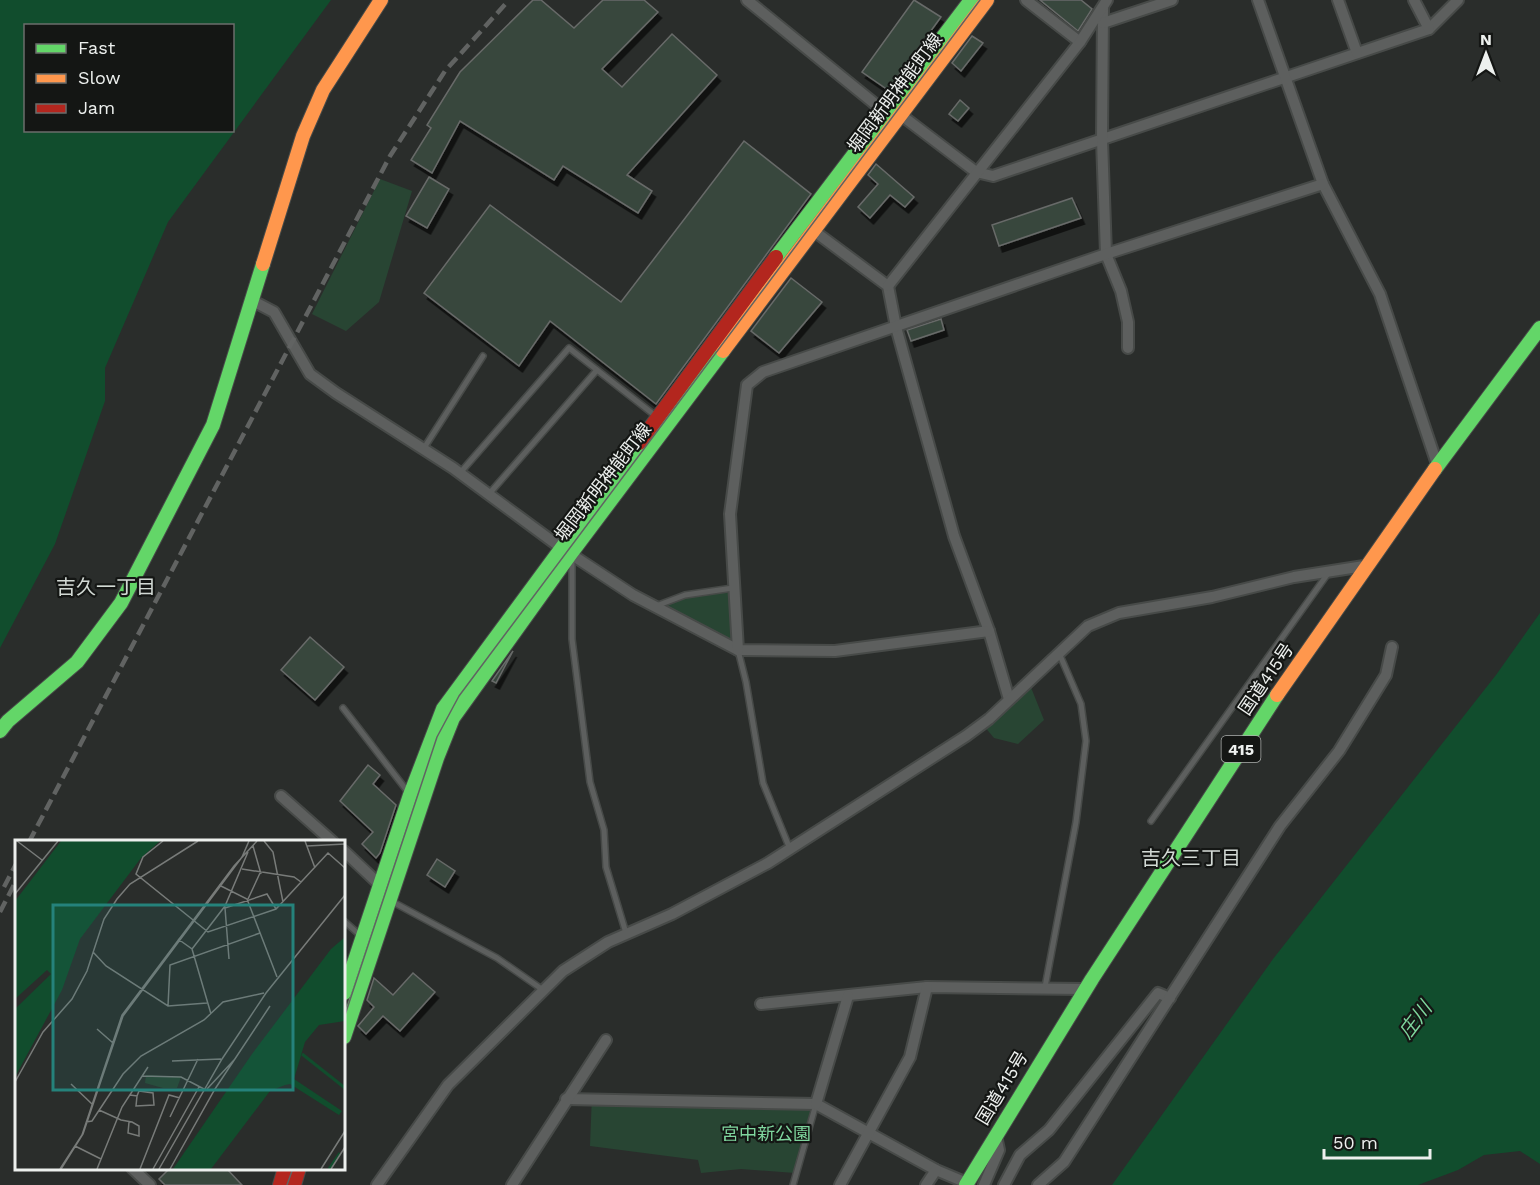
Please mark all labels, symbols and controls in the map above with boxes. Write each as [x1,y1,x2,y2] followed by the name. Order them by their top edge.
[24,24,234,132] legend
[1456,24,1516,84] north arrow
[843,29,946,157] street label: 堀岡新明神能町線
[1480,30,1492,49] text: N
[78,37,116,58] text: Fast
[78,67,121,88] text: Slow
[78,97,115,118] text: Jam
[550,418,655,545] street label: 堀岡新明神能町線
[56,575,156,599] district label: 吉久一丁目
[1234,639,1297,719] street label: 国道415号
[1222,736,1260,762] road number: 415
[15,840,345,1170] inset map
[1141,846,1241,870] district label: 吉久三丁目
[1393,995,1438,1043] water label: 庄川
[971,1047,1032,1128] street label: 国道415号
[1324,1122,1430,1160] scale bar
[721,1123,811,1144] park label: 宮中新公園
[1333,1132,1378,1153] text: 50 m

